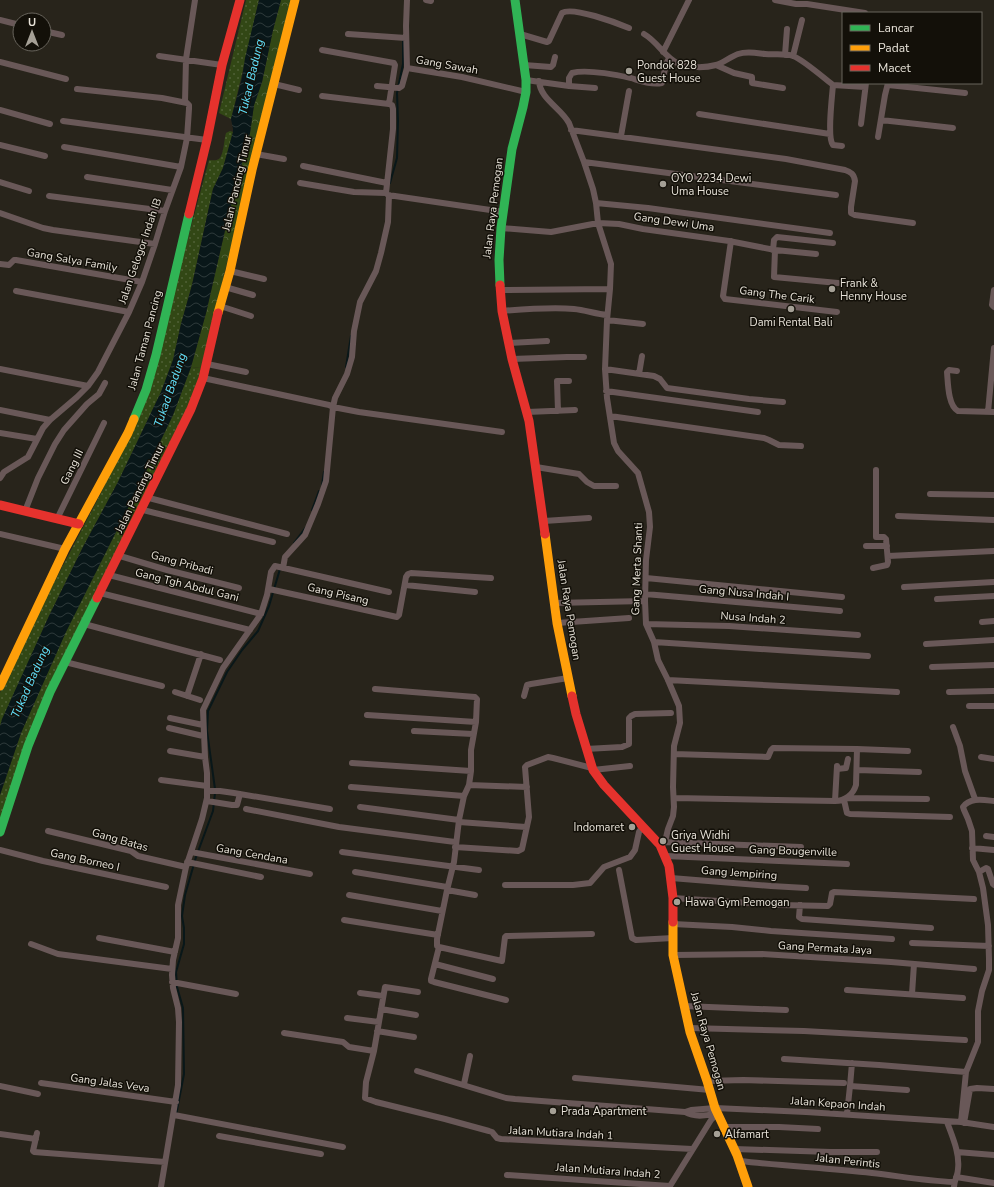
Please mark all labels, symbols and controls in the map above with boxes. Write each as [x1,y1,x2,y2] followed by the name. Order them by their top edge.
[12,12,52,52] north arrow
[842,12,982,84] legend
[28,15,36,30] text: U
[878,20,915,36] text: Lancar
[234,37,268,117] water label: Tukad Badung
[878,40,910,56] text: Padat
[415,52,479,78] street label: Gang Sawah
[637,58,701,86] place label: Pondok 828 Guest House
[878,60,911,76] text: Macet
[624,66,634,76] marker: Pondok 828 Guest House
[218,133,255,234] street label: Jalan Pancing Timur
[479,157,507,260] street label: Jalan Raya Pemogan
[671,171,751,199] place label: OYO 2234 Dewi Uma House
[658,179,668,189] marker: OYO 2234 Dewi Uma House
[115,196,165,307] street label: Jalan Gelogor Indah IB
[633,209,715,235] street label: Gang Dewi Uma
[26,245,119,275] street label: Gang Salya Family
[840,276,907,304] place label: Frank & Henny House
[738,283,816,307] street label: Gang The Carik
[827,284,837,294] marker: Frank & Henny House
[124,289,166,392] street label: Jalan Taman Pancing
[786,304,796,314] marker: Dami Rental Bali
[750,315,832,330] place label: Dami Rental Bali
[150,351,190,429] water label: Tukad Badung
[111,441,168,536] street label: Jalan Pancing Timur
[57,447,87,487] street label: Gang III
[628,522,646,616] street label: Gang Merta Shanti
[149,547,215,579] street label: Gang Pribadi
[553,558,584,661] street label: Jalan Raya Pemogan
[134,565,240,605] street label: Gang Tgh Abdul Gani
[306,580,370,608] street label: Gang Pisang
[698,582,790,604] street label: Gang Nusa Indah I
[720,608,786,628] street label: Nusa Indah 2
[7,643,53,721] water label: Tukad Badung
[574,820,624,835] place label: Indomaret
[627,822,637,832] marker: Indomaret
[90,825,150,855] street label: Gang Batas
[671,828,735,856] place label: Griya Widhi Guest House
[658,836,668,846] marker: Griya Widhi Guest House
[215,840,289,868] street label: Gang Cendana
[749,842,837,860] street label: Gang Bougenville
[49,845,121,875] street label: Gang Borneo I
[700,863,778,883] street label: Gang Jempiring
[685,895,789,910] place label: Hawa Gym Pemogan
[672,897,682,907] marker: Hawa Gym Pemogan
[778,938,873,958] street label: Gang Permata Jaya
[687,989,729,1092] street label: Jalan Raya Pemogan
[69,1070,151,1096] street label: Gang Jalas Veva
[789,1093,886,1115] street label: Jalan Kepaon Indah
[561,1104,646,1119] place label: Prada Apartment
[548,1106,558,1116] marker: Prada Apartment
[507,1123,614,1143] street label: Jalan Mutiara Indah 1
[725,1127,769,1142] place label: Alfamart
[712,1129,722,1139] marker: Alfamart
[814,1150,881,1172] street label: Jalan Perintis
[554,1160,661,1182] street label: Jalan Mutiara Indah 2

